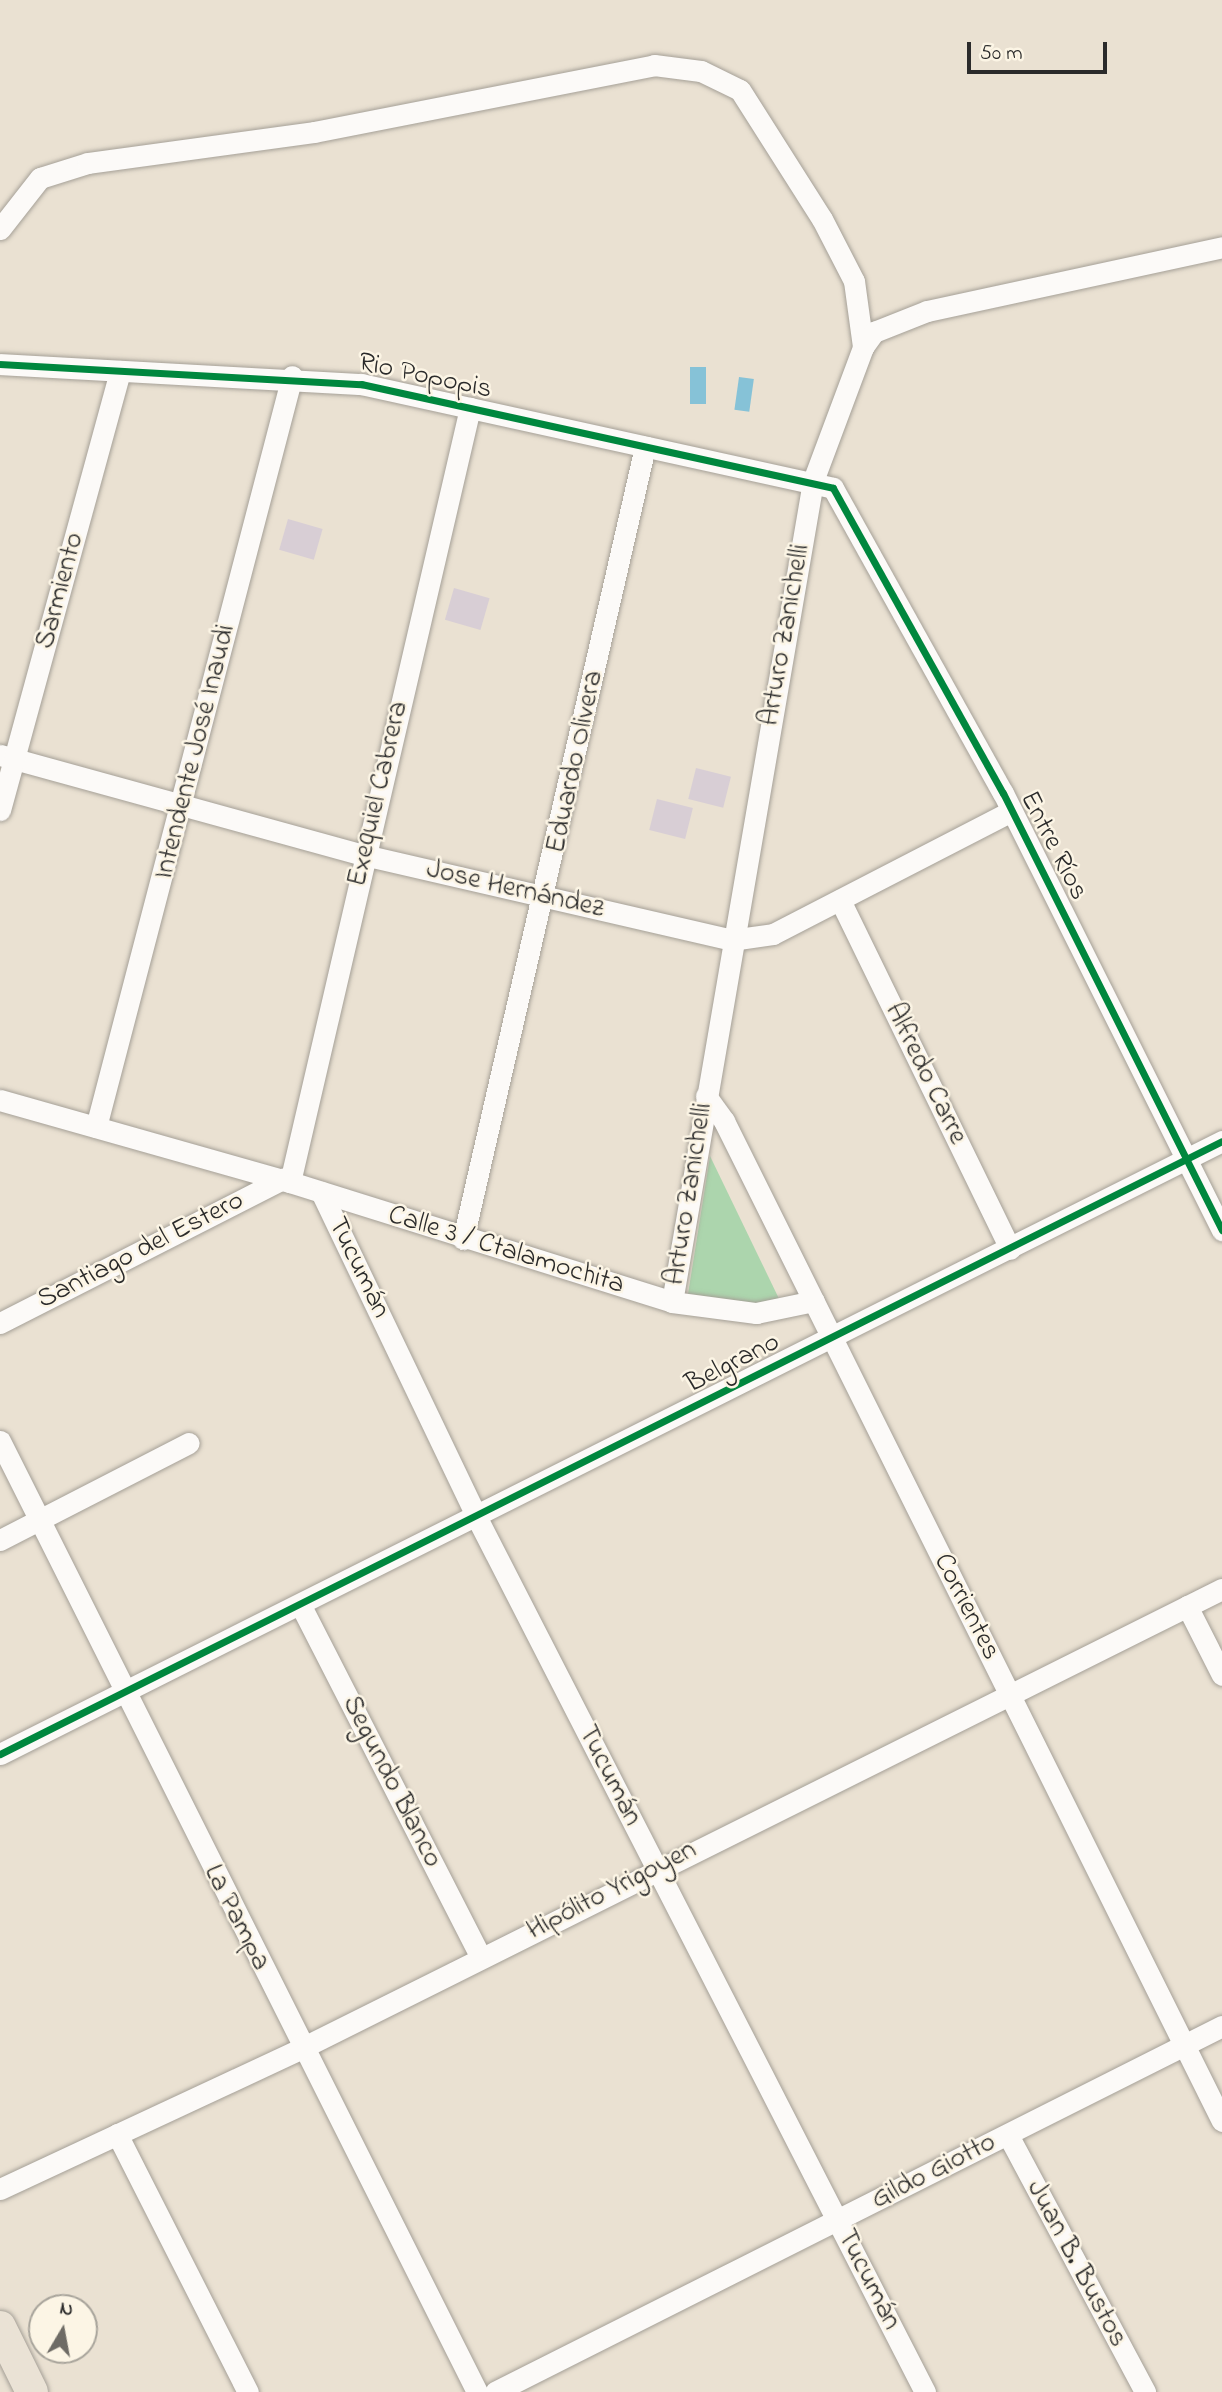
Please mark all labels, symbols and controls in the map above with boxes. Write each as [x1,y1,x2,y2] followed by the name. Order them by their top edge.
[970,28,1110,72] scale bar
[980,39,1023,69] text: 50 m
[355,346,495,408] street label: Rio Popopis
[29,529,93,653] street label: Sarmiento
[753,541,819,729] street label: Arturo Zanichelli
[148,621,244,883] street label: Intendente José Inaudi
[540,668,612,856] street label: Eduardo Olivera
[341,698,417,890] street label: Exequiel Cabrera
[1011,786,1095,906] street label: Entre Ríos
[423,853,607,927] street label: Jose Hernández
[876,998,974,1150] street label: Alfredo Carre
[659,1100,721,1288] street label: Arturo Zanichelli
[32,1184,250,1318] street label: Santiago del Estero
[384,1199,628,1303] street label: Calle 3 / Ctalamochita
[319,1212,397,1324] street label: Tucumán
[680,1326,786,1402] street label: Belgrano
[925,1548,1007,1666] street label: Corrientes
[333,1691,449,1873] street label: Segundo Blanco
[569,1720,649,1832] street label: Tucumán
[522,1834,702,1948] street label: Hipólito Yrigoyen
[195,1859,277,1977] street label: La Pampa
[866,2126,1002,2218] street label: Gildo Giotto
[1018,2175,1134,2353] street label: Juan B. Bustos
[828,2224,908,2336] street label: Tucumán
[28,2294,98,2364] north arrow
[58,2295,75,2324] text: N

